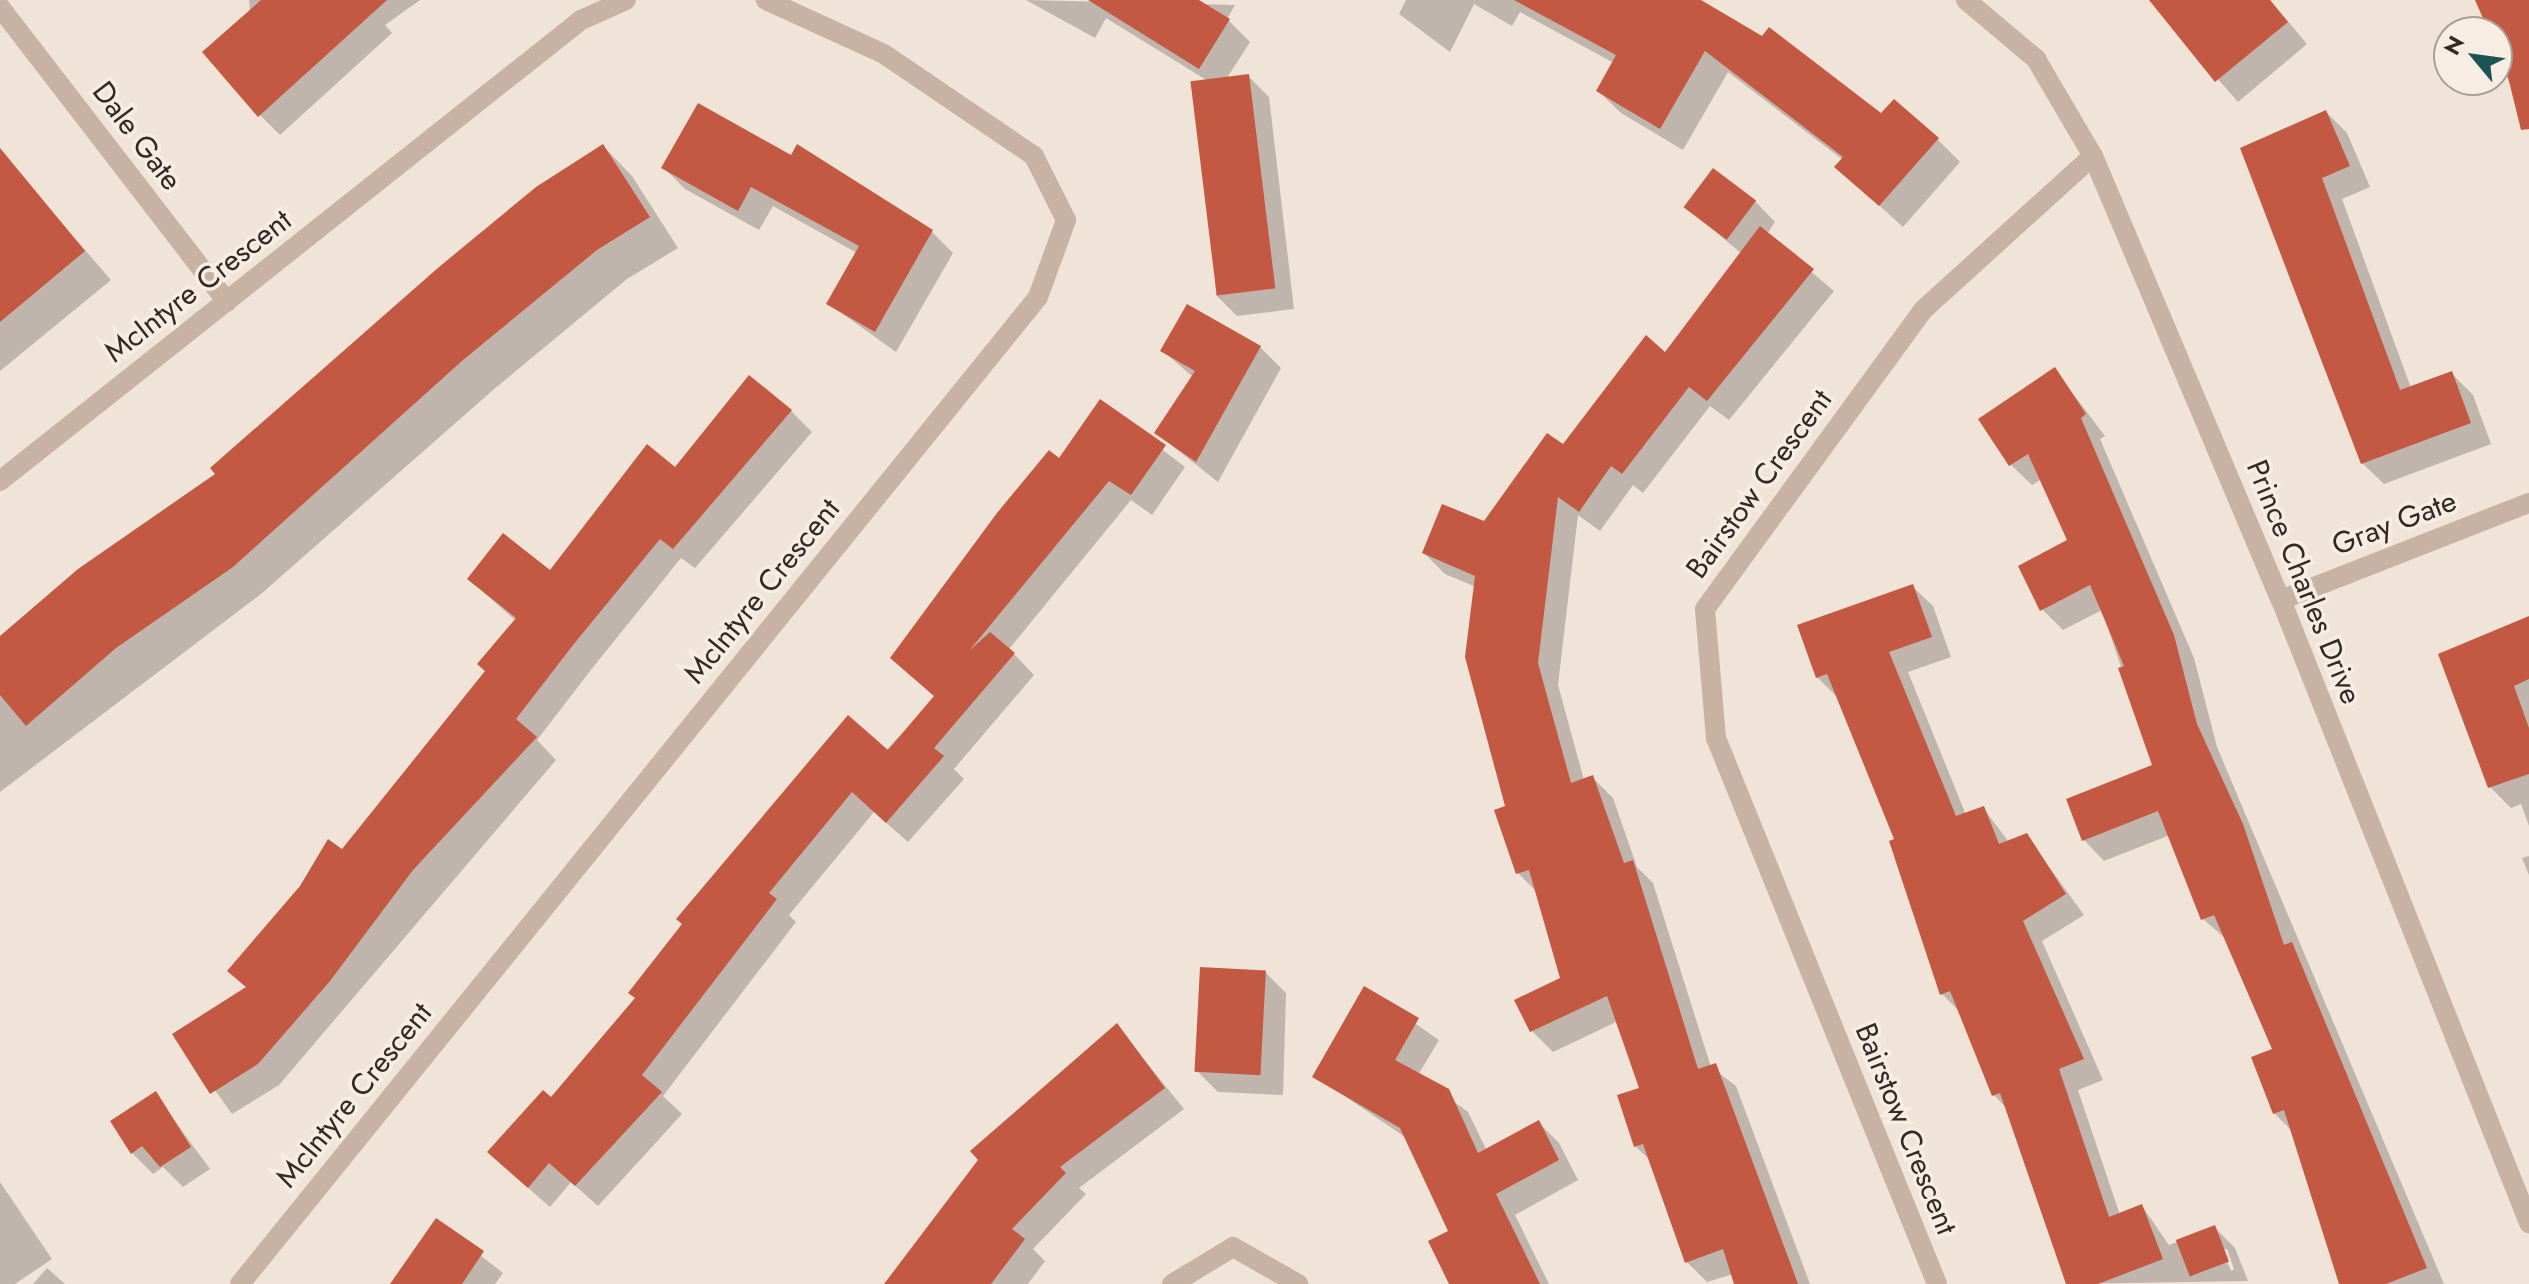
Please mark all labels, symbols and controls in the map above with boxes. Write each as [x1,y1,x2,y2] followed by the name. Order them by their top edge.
[2433,16,2513,96] north arrow
[2436,30,2472,61] text: N
[85,75,189,197] street label: Dale Gate
[97,202,299,370] street label: McIntyre Crescent
[1678,383,1840,585] street label: Bairstow Crescent
[2239,455,2369,709] street label: Prince Charles Drive
[2327,483,2461,563] street label: Gray Gate
[677,491,847,691] street label: McIntyre Crescent
[269,995,439,1195] street label: McIntyre Crescent
[1847,1018,1965,1240] street label: Bairstow Crescent

